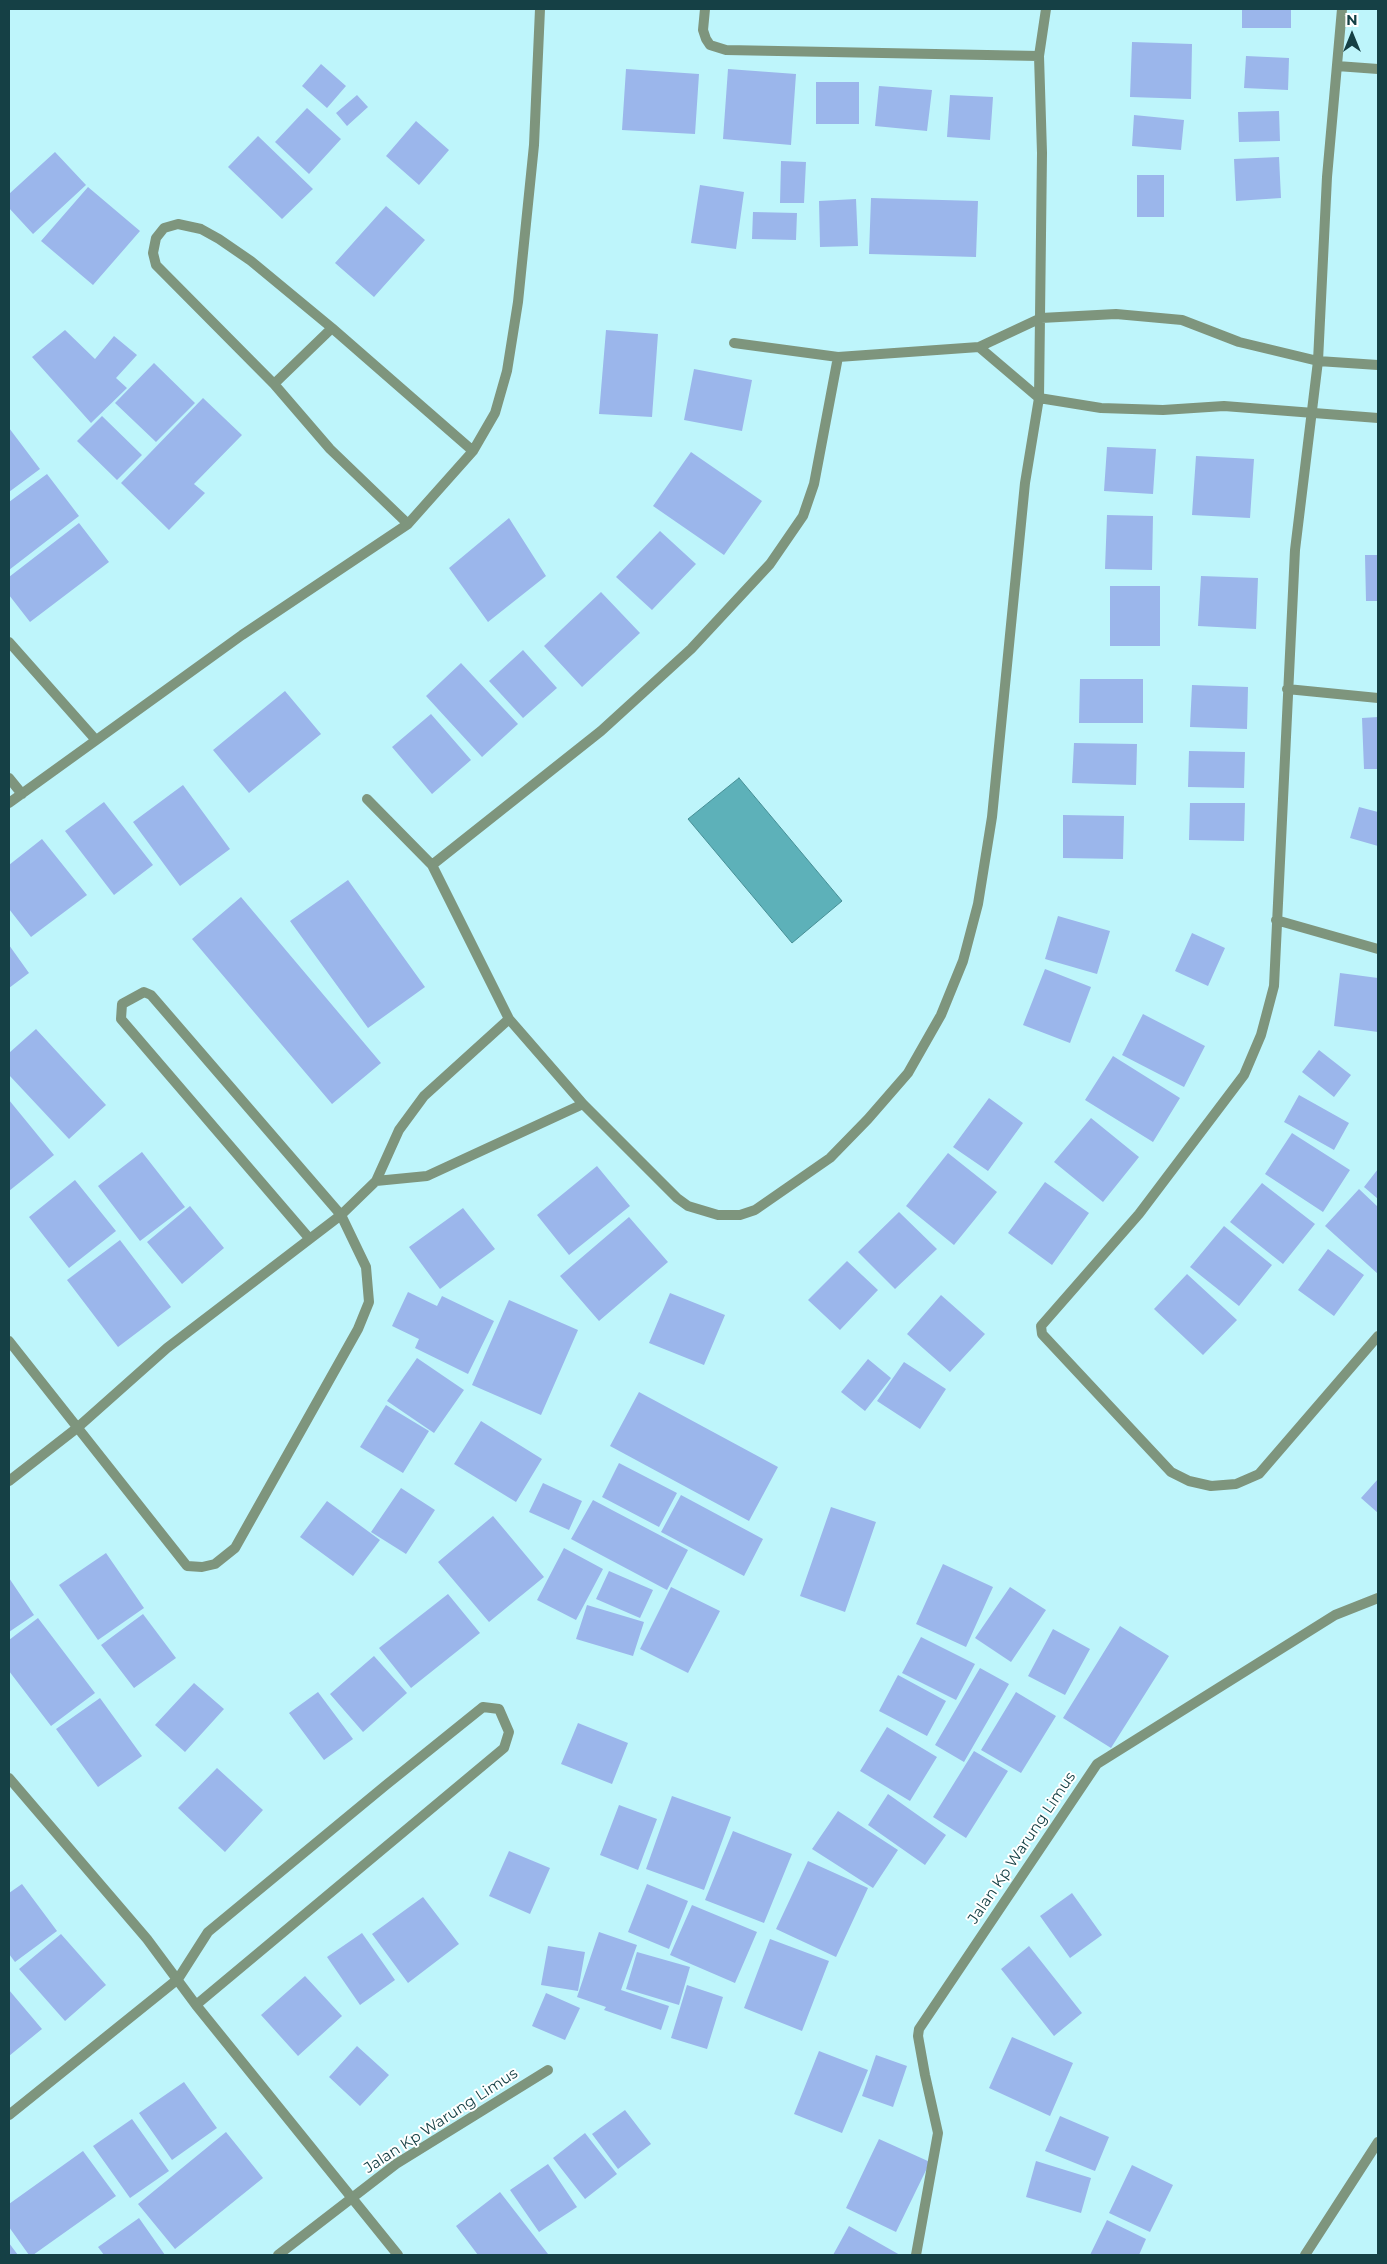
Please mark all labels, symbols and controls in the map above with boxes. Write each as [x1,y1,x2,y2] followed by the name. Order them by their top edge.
[1327,10,1377,60] north arrow
[1346,11,1358,29] text: N
[964,1769,1080,1927] street label: Jalan Kp Warung Limus
[361,2065,521,2177] street label: Jalan Kp Warung Limus

